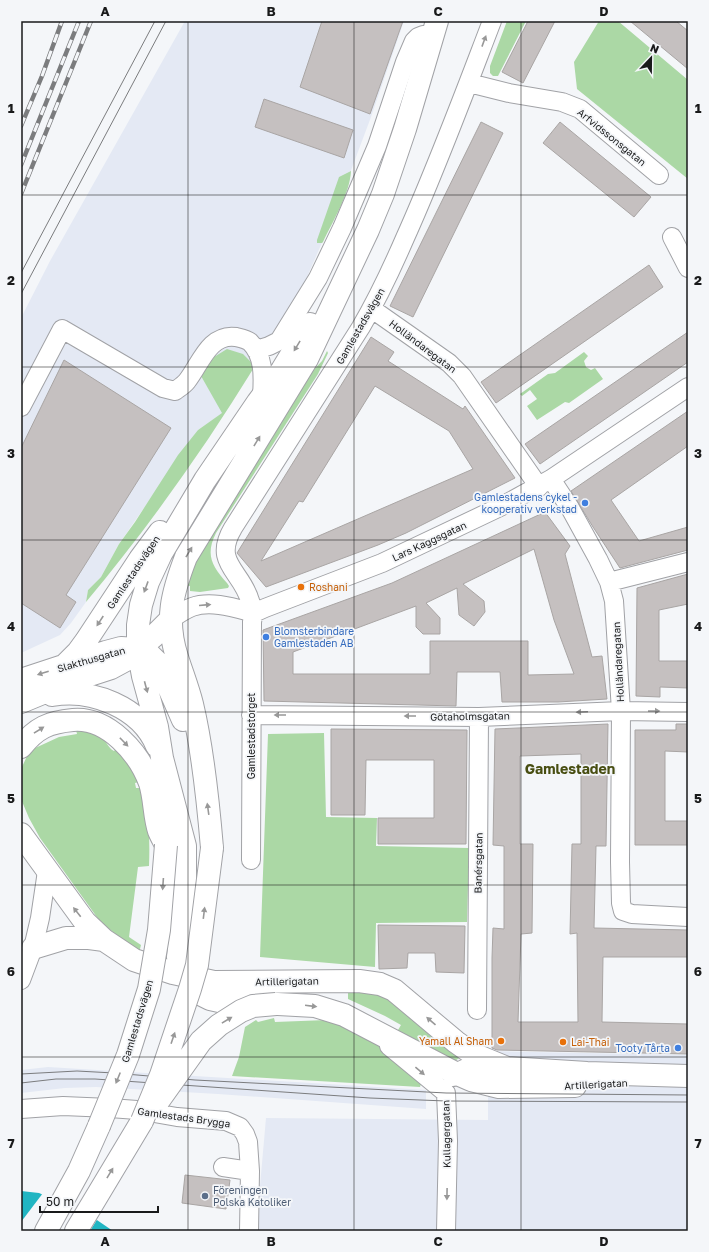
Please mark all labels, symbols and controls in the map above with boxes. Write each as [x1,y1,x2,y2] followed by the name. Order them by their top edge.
[100,3,110,19] text: A
[266,3,276,19] text: B
[433,3,443,19] text: C
[599,3,609,19] text: D
[482,35,488,47] one-way arrow
[631,38,671,78] north arrow
[649,41,661,56] text: N
[8,100,15,116] text: 1
[695,100,702,116] text: 1
[575,106,649,168] street label: Arfvidssonsgatan
[7,272,15,288] text: 2
[694,272,702,288] text: 2
[333,286,387,366] street label: Gamlestadsvägen
[387,317,459,375] street label: Holländaregatan
[293,341,301,351] one-way arrow
[253,435,260,447] one-way arrow
[7,445,15,461] text: 3
[694,445,702,461] text: 3
[474,491,577,515] place label: Gamlestadens cykel - kooperativ verkstad
[580,498,590,508] marker: Gamlestadens cykel - kooperativ verkstad
[390,519,468,563] street label: Lars Kaggsgatan
[104,533,162,611] street label: Gamlestadsvägen
[185,547,193,557] one-way arrow
[143,581,149,593] one-way arrow
[309,581,348,593] place label: Roshani
[296,582,306,592] marker: Roshani
[199,602,211,609] one-way arrow
[96,616,104,627] one-way arrow
[7,618,15,634] text: 4
[694,618,702,634] text: 4
[610,621,626,703] street label: Holländaregatan
[274,625,354,649] place label: Blomsterbindare Gamlestaden AB
[261,632,271,642] marker: Blomsterbindare Gamlestaden AB
[56,644,126,674] street label: Slakthusgatan
[36,670,48,676] one-way arrow
[144,680,150,693] one-way arrow
[245,693,257,779] street label: Gamlestadstorget
[648,708,661,714] one-way arrow
[430,709,510,723] street label: Götaholmsgatan
[576,709,588,716] one-way arrow
[273,712,286,718] one-way arrow
[403,713,416,719] one-way arrow
[33,726,45,733] one-way arrow
[119,737,129,747] one-way arrow
[525,760,615,777] district label: Gamlestaden
[7,790,15,806] text: 5
[694,790,702,806] text: 5
[205,803,211,815] one-way arrow
[471,832,485,894] street label: Banérsgatan
[160,878,167,890] one-way arrow
[73,906,82,917] one-way arrow
[201,906,207,919] one-way arrow
[7,963,15,979] text: 6
[694,963,702,979] text: 6
[255,974,319,988] street label: Artillerigatan
[119,978,155,1064] street label: Gamlestadsvägen
[305,1003,317,1010] one-way arrow
[221,1017,233,1024] one-way arrow
[425,1017,436,1026] one-way arrow
[170,1032,176,1044] one-way arrow
[419,1035,493,1047] place label: Yamall Al Sham
[496,1036,506,1046] marker: Yamall Al Sham
[571,1036,609,1048] place label: Lai-Thai
[558,1037,568,1047] marker: Lai-Thai
[615,1042,670,1054] place label: Tooty Tårta
[673,1043,683,1053] marker: Tooty Tårta
[415,1067,425,1076] one-way arrow
[115,1072,121,1084] one-way arrow
[564,1076,628,1092] street label: Artillerigatan
[439,1100,453,1168] street label: Kullagergatan
[137,1105,231,1129] street label: Gamlestads Brygga
[7,1135,15,1151] text: 7
[694,1135,702,1151] text: 7
[106,1167,113,1179] one-way arrow
[213,1184,291,1208] place label: Föreningen Polska Katoliker
[40,1188,158,1214] scale bar
[444,1188,450,1201] one-way arrow
[200,1191,210,1201] marker: Föreningen Polska Katoliker
[46,1194,74,1209] text: 50 m
[100,1233,110,1249] text: A
[266,1233,276,1249] text: B
[433,1233,443,1249] text: C
[599,1233,609,1249] text: D

